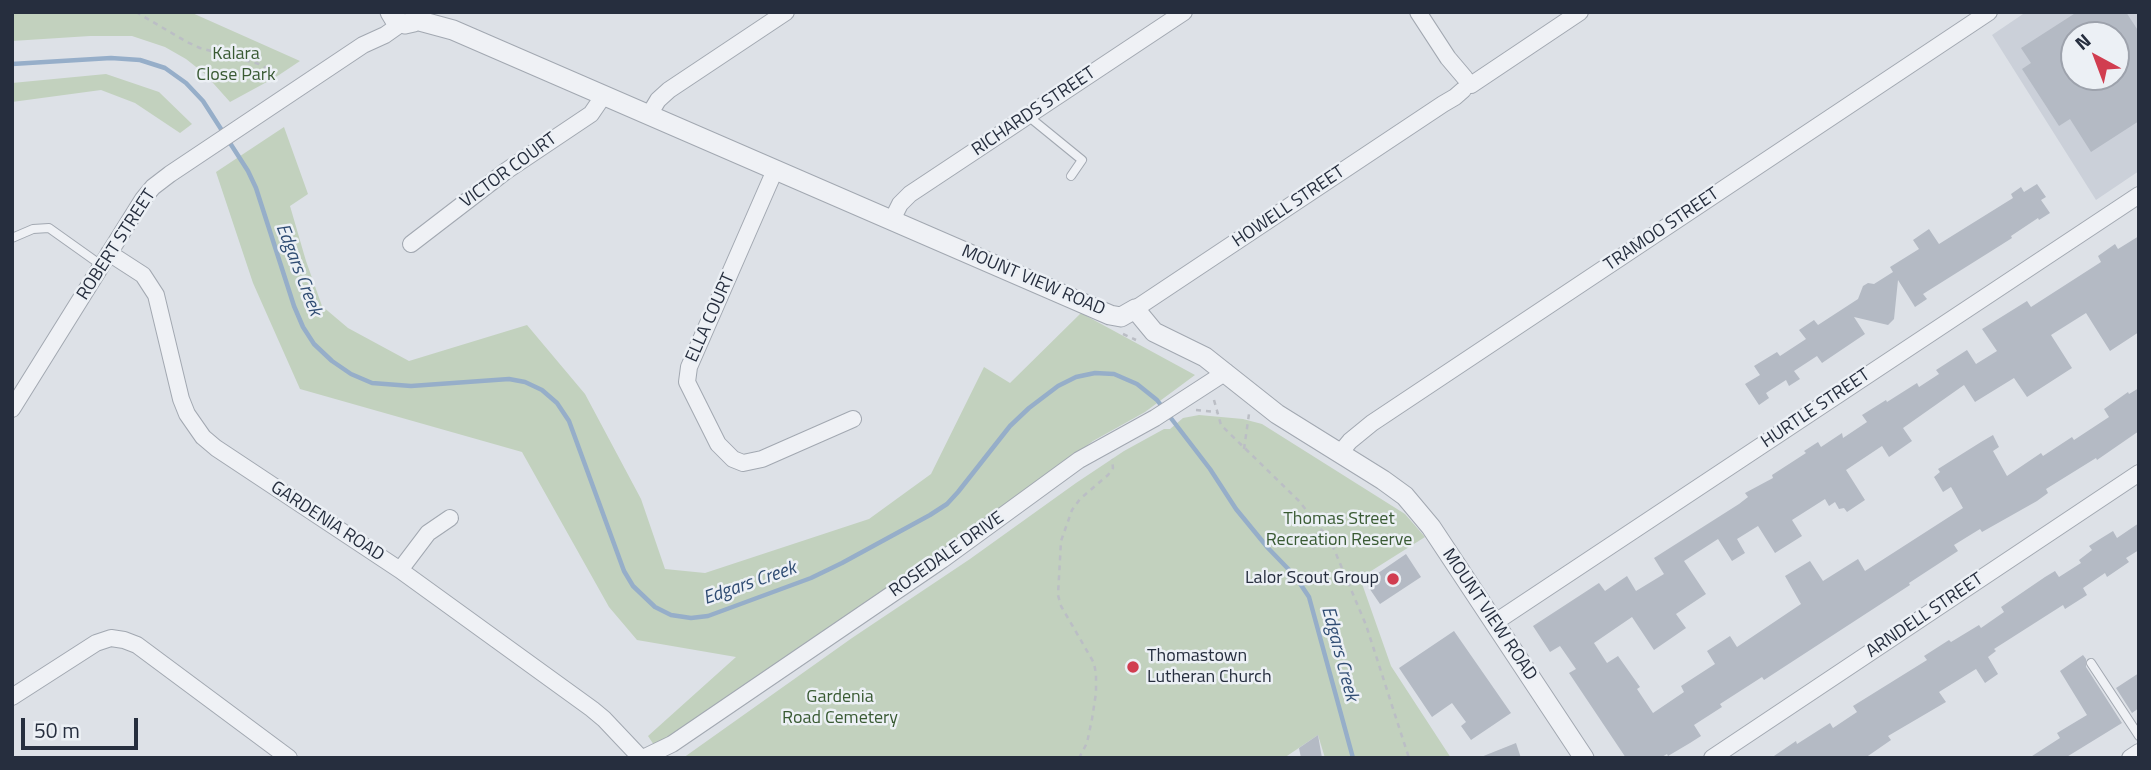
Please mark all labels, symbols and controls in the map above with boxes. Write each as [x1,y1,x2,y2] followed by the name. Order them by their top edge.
[2060,21,2130,91] north arrow
[2068,26,2097,57] text: N
[196,44,276,86] park label: Kalara Close Park
[968,63,1100,161] street label: RICHARDS STREET
[456,129,562,213] street label: VICTOR COURT
[1229,161,1349,253] street label: HOWELL STREET
[1601,184,1723,276] street label: TRAMOO STREET
[73,185,161,305] street label: ROBERT STREET
[270,221,326,319] water label: Edgars Creek
[958,241,1108,321] street label: MOUNT VIEW ROAD
[682,270,740,366] street label: ELLA COURT
[1758,365,1874,453] street label: HURTLE STREET
[266,477,388,567] street label: GARDENIA ROAD
[886,507,1008,603] street label: ROSEDALE DRIVE
[1266,509,1412,552] park label: Thomas Street Recreation Reserve
[1437,545,1541,685] street label: MOUNT VIEW ROAD
[700,557,800,611] water label: Edgars Creek
[1245,568,1379,590] place label: Lalor Scout Group
[1862,569,1988,663] street label: ARNDELL STREET
[1385,571,1401,587] marker: Lalor Scout Group
[1315,604,1363,704] water label: Edgars Creek
[1147,646,1272,688] place label: Thomastown Lutheran Church
[1125,659,1141,675] marker: Thomastown Lutheran Church
[782,687,898,730] park label: Gardenia Road Cemetery
[24,704,142,748] scale bar
[34,714,80,746] text: 50 m

